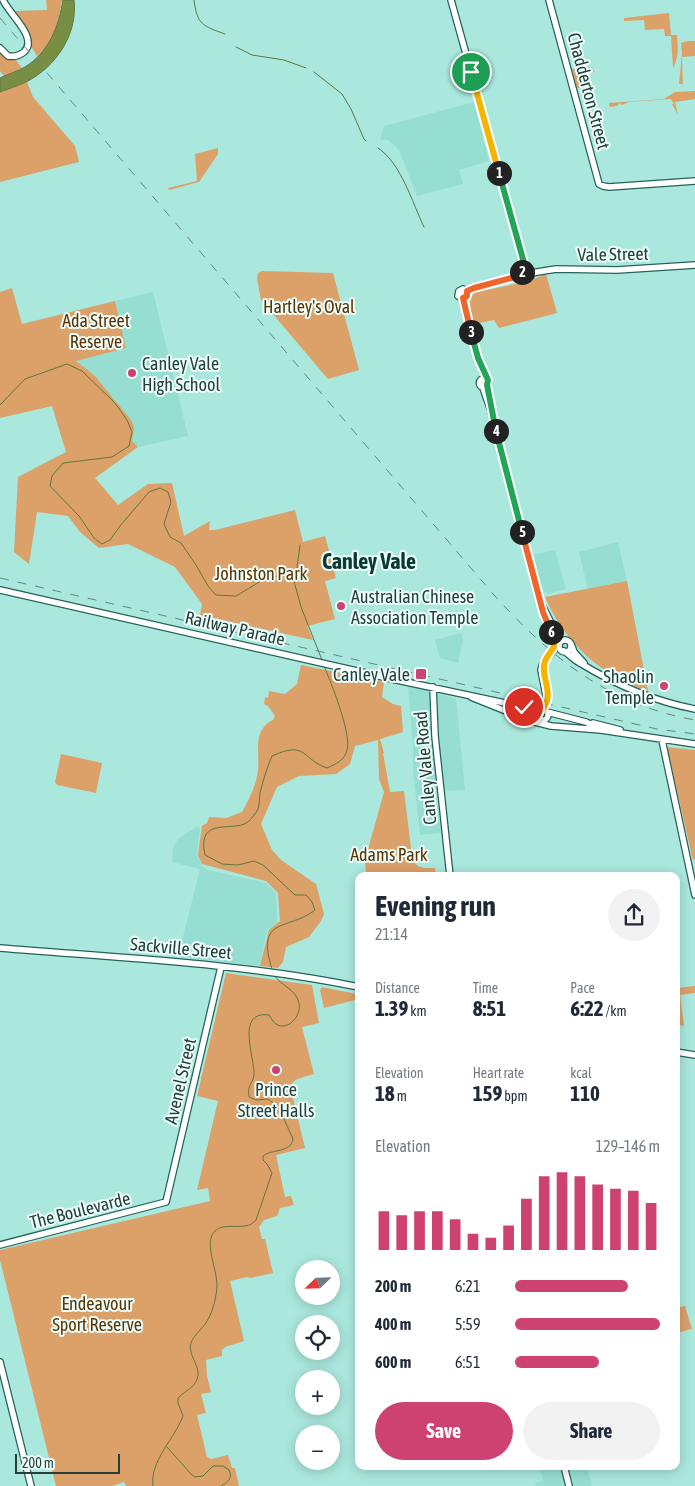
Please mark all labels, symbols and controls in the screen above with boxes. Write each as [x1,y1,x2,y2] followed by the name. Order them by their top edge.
[563,30,615,152] street label: Chadderton Street
[450,51,492,93] pin
[457,58,485,86] icon: arrive
[486,160,512,186] pin: 1
[496,165,503,181] text: 1
[577,243,649,265] street label: Vale Street
[510,260,534,284] pin: 2
[519,264,526,280] text: 2
[263,296,355,317] park label: Hartley's Oval
[62,310,130,352] park label: Ada Street Reserve
[458,320,484,344] pin: 3
[468,324,475,340] text: 3
[142,353,220,395] place label: Canley Vale High School
[126,367,138,379] marker: Canley Vale High School
[484,418,508,444] pin: 4
[493,423,500,439] text: 4
[510,520,534,544] pin: 5
[519,524,526,540] text: 5
[322,548,416,574] district label: Canley Vale
[215,563,307,584] park label: Johnston Park
[351,586,478,628] place label: Australian Chinese Association Temple
[335,600,347,612] marker: Australian Chinese Association Temple
[183,606,287,650] street label: Railway Parade
[538,620,564,644] pin: 6
[548,624,555,640] text: 6
[333,664,410,685] place label: Canley Vale
[603,666,654,708] place label: Shaolin Temple
[414,667,428,681] marker: Canley Vale
[658,680,670,692] marker: Shaolin Temple
[503,686,545,728] pin
[510,693,538,721] icon: check
[410,710,440,826] street label: Canley Vale Road
[350,844,428,865] park label: Adams Park
[608,889,660,941] button: share
[375,890,496,922] text: Evening run
[375,925,408,943] text: 21:14
[129,933,233,963] street label: Sackville Street
[375,980,420,996] text: Distance
[473,980,498,996] text: Time
[570,980,595,996] text: Pace
[375,996,408,1020] text: 1.39
[473,996,506,1020] text: 8:51
[570,996,604,1020] text: 6:22
[408,1003,427,1019] text: km
[604,1003,627,1019] text: /km
[160,1036,200,1126] street label: Avenel Street
[270,1064,282,1076] marker: Prince Street Halls
[375,1065,424,1081] text: Elevation
[473,1065,524,1081] text: Heart rate
[570,1065,592,1081] text: kcal
[238,1079,314,1121] place label: Prince Street Halls
[375,1081,395,1105] text: 18
[473,1081,502,1105] text: 159
[570,1081,600,1105] text: 110
[395,1088,407,1104] text: m
[502,1088,528,1104] text: bpm
[375,1137,430,1155] text: Elevation
[596,1137,660,1155] text: 129–146 m
[28,1187,132,1233] street label: The Boulevarde
[295,1260,340,1305] north arrow
[295,1260,340,1470] map controls
[375,1277,411,1295] text: 200 m
[455,1277,480,1295] text: 6:21
[52,1293,142,1335] park label: Endeavour Sport Reserve
[295,1315,340,1360] button: locate
[375,1315,411,1333] text: 400 m
[455,1315,480,1333] text: 5:59
[375,1353,411,1371] text: 600 m
[455,1353,480,1371] text: 6:51
[295,1370,340,1415] button: +
[375,1402,513,1460] button: Save
[523,1402,660,1460] button: Share
[295,1425,340,1470] button: −
[15,1451,120,1474] scale bar
[22,1455,54,1471] text: 200 m

